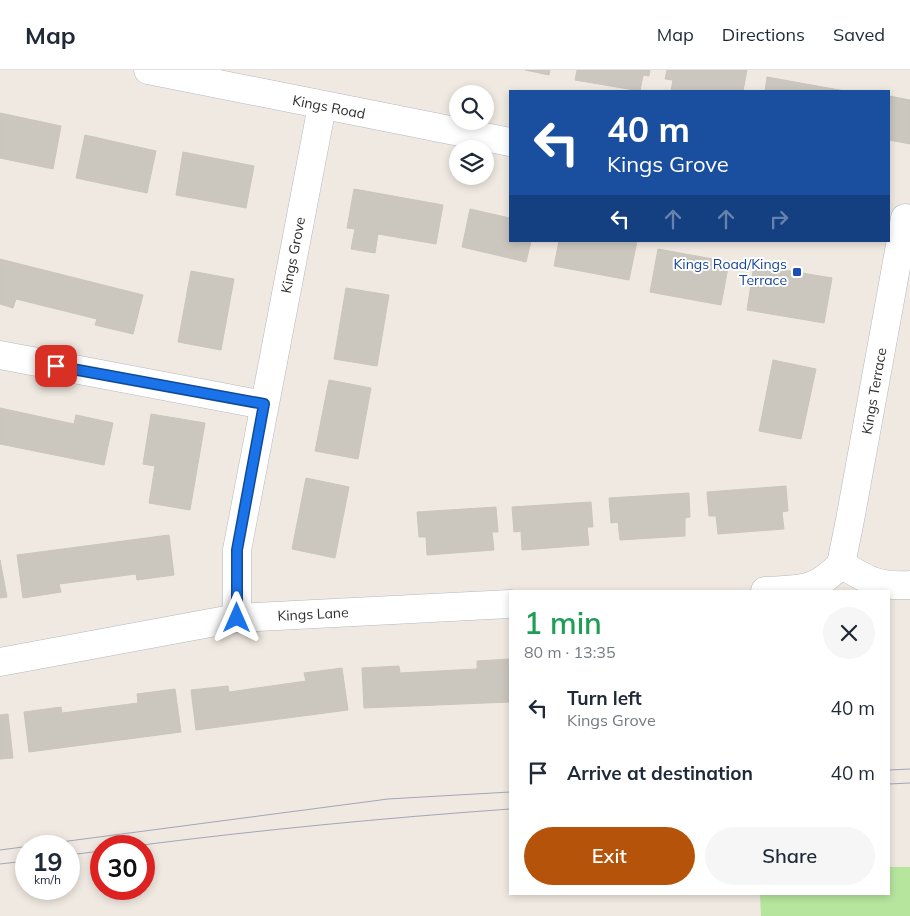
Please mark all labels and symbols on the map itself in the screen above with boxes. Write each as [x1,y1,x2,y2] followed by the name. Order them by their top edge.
[291,91,367,123] street label: Kings Road
[277,215,309,295] street label: Kings Grove
[673,255,787,289] place label: Kings Road/Kings Terrace
[791,266,803,278] marker: Kings Road/Kings Terrace
[35,345,77,387] pin
[858,346,890,436] street label: Kings Terrace
[210,591,262,643] position arrow
[277,603,349,625] street label: Kings Lane
[90,835,155,900] speed limit sign: 30

